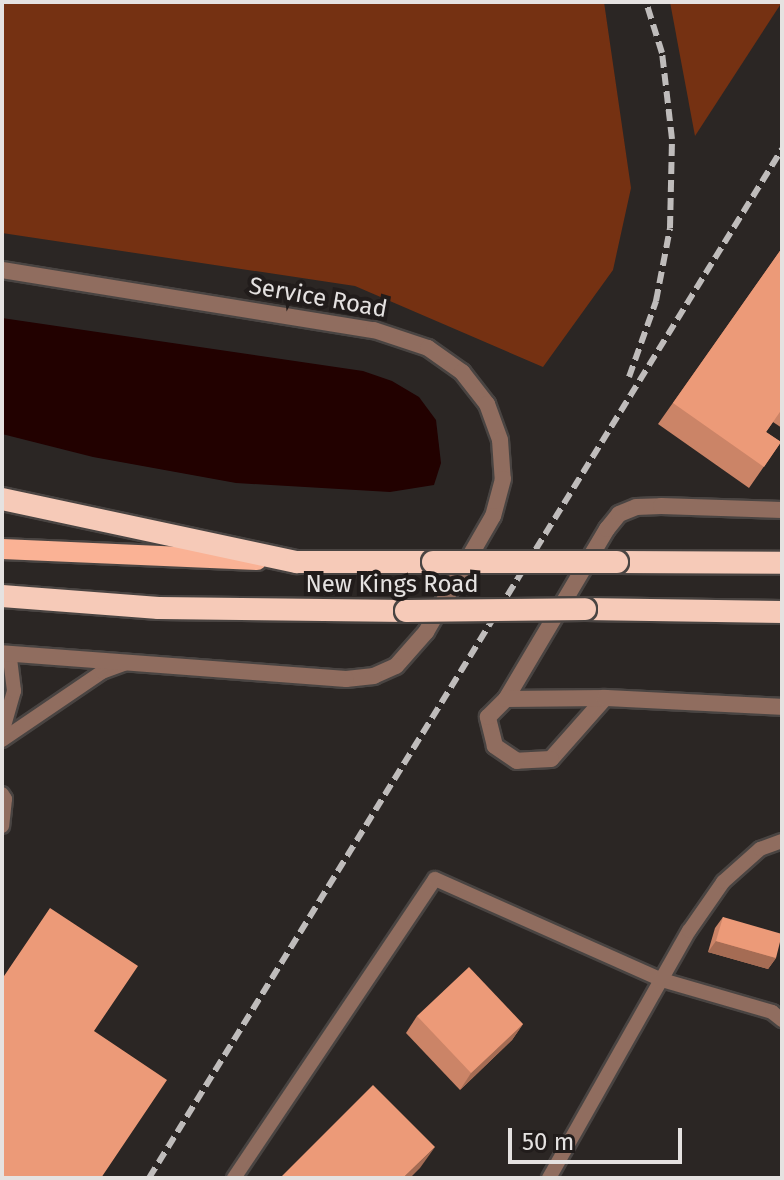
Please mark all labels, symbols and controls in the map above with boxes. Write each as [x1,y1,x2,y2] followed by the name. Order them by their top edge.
[247,272,389,324] street label: Service Road
[305,571,479,599] street label: New Kings Road
[512,1112,686,1162] scale bar
[522,1128,574,1156] text: 50 m

